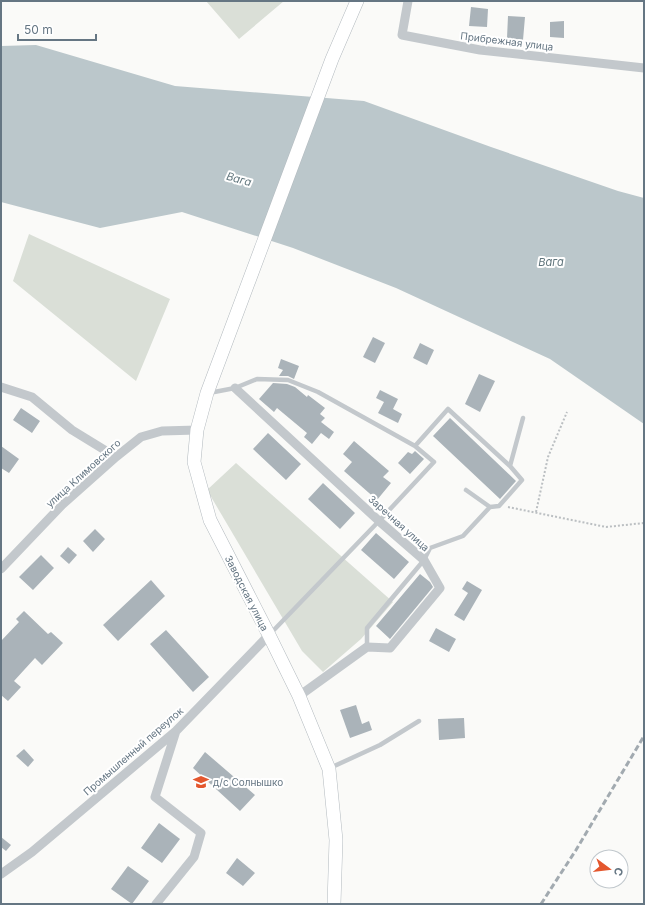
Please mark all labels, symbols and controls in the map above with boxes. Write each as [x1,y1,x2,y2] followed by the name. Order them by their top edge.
[18,16,96,42] scale bar
[24,22,53,37] text: 50 m
[460,29,554,53] street label: Прибрежная улица
[225,169,253,189] water label: Вага
[538,255,564,269] water label: Вага
[43,436,123,510] street label: улица Климовского
[366,492,432,554] street label: Заречная улица
[223,553,271,633] street label: Заводская улица
[81,704,186,798] street label: Промышленный переулок
[192,773,210,791] school or university icon: д/с Солнышко
[213,776,283,788] place label: д/с Солнышко
[589,849,629,889] north arrow
[611,866,626,877] text: С

